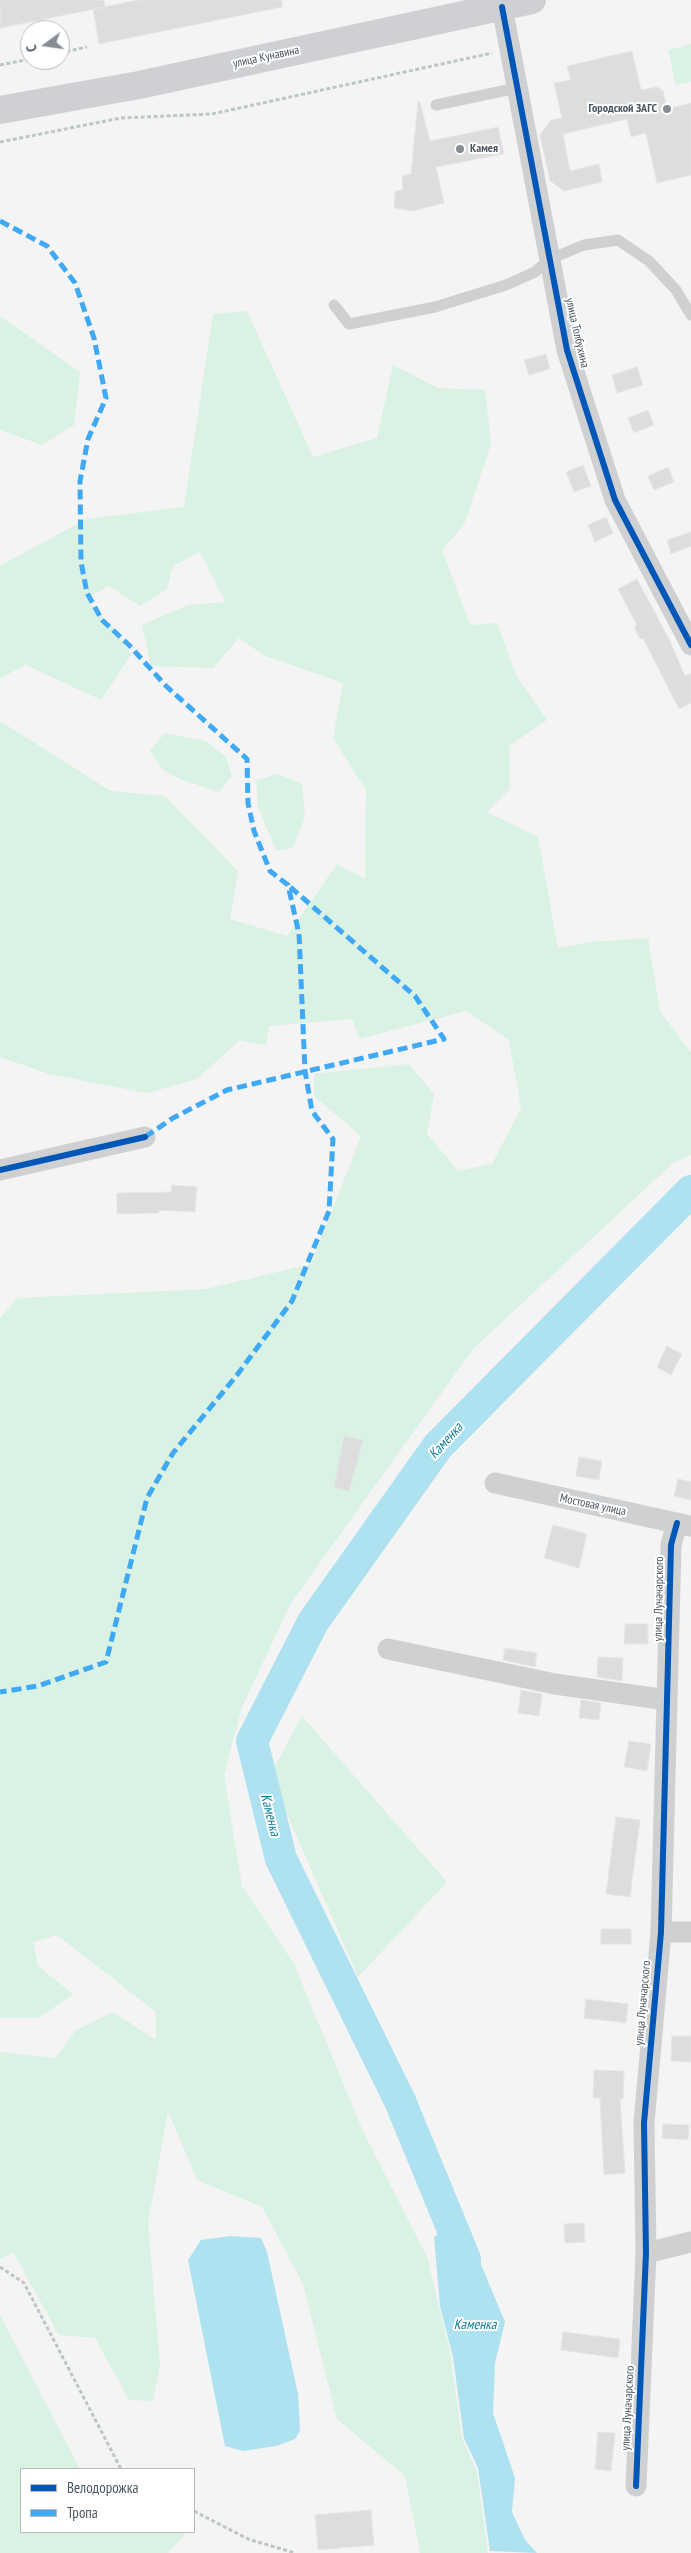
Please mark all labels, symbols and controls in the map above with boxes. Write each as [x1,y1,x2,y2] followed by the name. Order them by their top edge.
[20,20,70,70] north arrow
[22,43,41,54] text: С
[231,43,301,71] street label: улица Кунавина
[589,102,657,116] place label: Городской ЗАГС
[661,103,673,115] marker: Городской ЗАГС
[470,142,498,156] place label: Камея
[454,143,466,155] marker: Камея
[562,297,592,369] street label: улица Толбухина
[425,1420,467,1462] water label: Каменка
[559,1491,627,1519] street label: Мостовая улица
[651,1556,667,1642] street label: улица Луначарского
[257,1792,283,1838] water label: Каменка
[632,1960,654,2046] street label: улица Луначарского
[454,2317,496,2333] water label: Каменка
[619,2365,637,2451] street label: улица Луначарского
[20,2468,195,2533] legend
[67,2478,138,2497] text: Велодорожка
[67,2503,98,2522] text: Тропа

